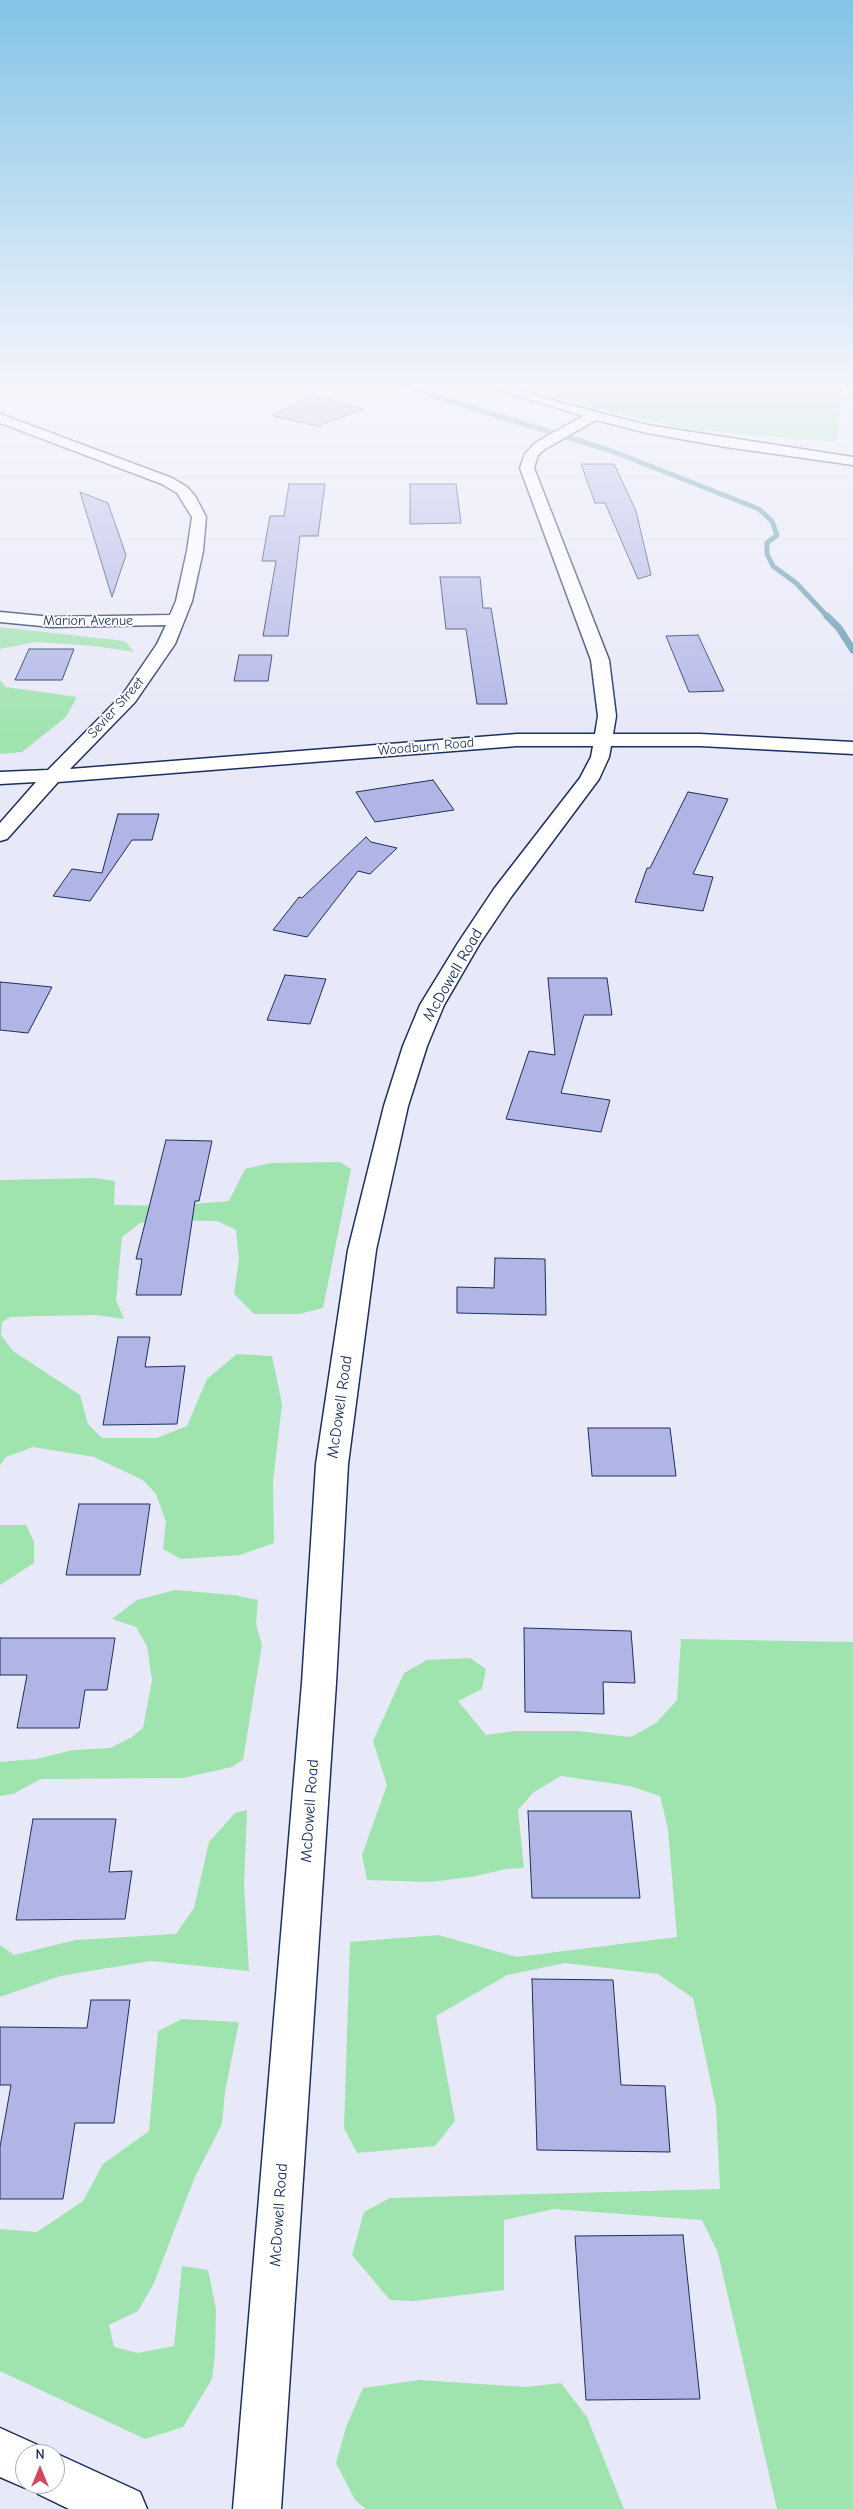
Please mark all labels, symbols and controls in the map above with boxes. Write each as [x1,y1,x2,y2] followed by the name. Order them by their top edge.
[43,613,133,629] street label: Marion Avenue
[84,674,148,742] street label: Sevier Street
[377,734,475,760] street label: Woodburn Road
[419,925,487,1025] street label: McDowell Road
[323,1354,357,1460] street label: McDowell Road
[297,1759,323,1863] street label: McDowell Road
[266,2163,292,2267] street label: McDowell Road
[15,2444,65,2494] north arrow
[35,2446,45,2463] text: N

